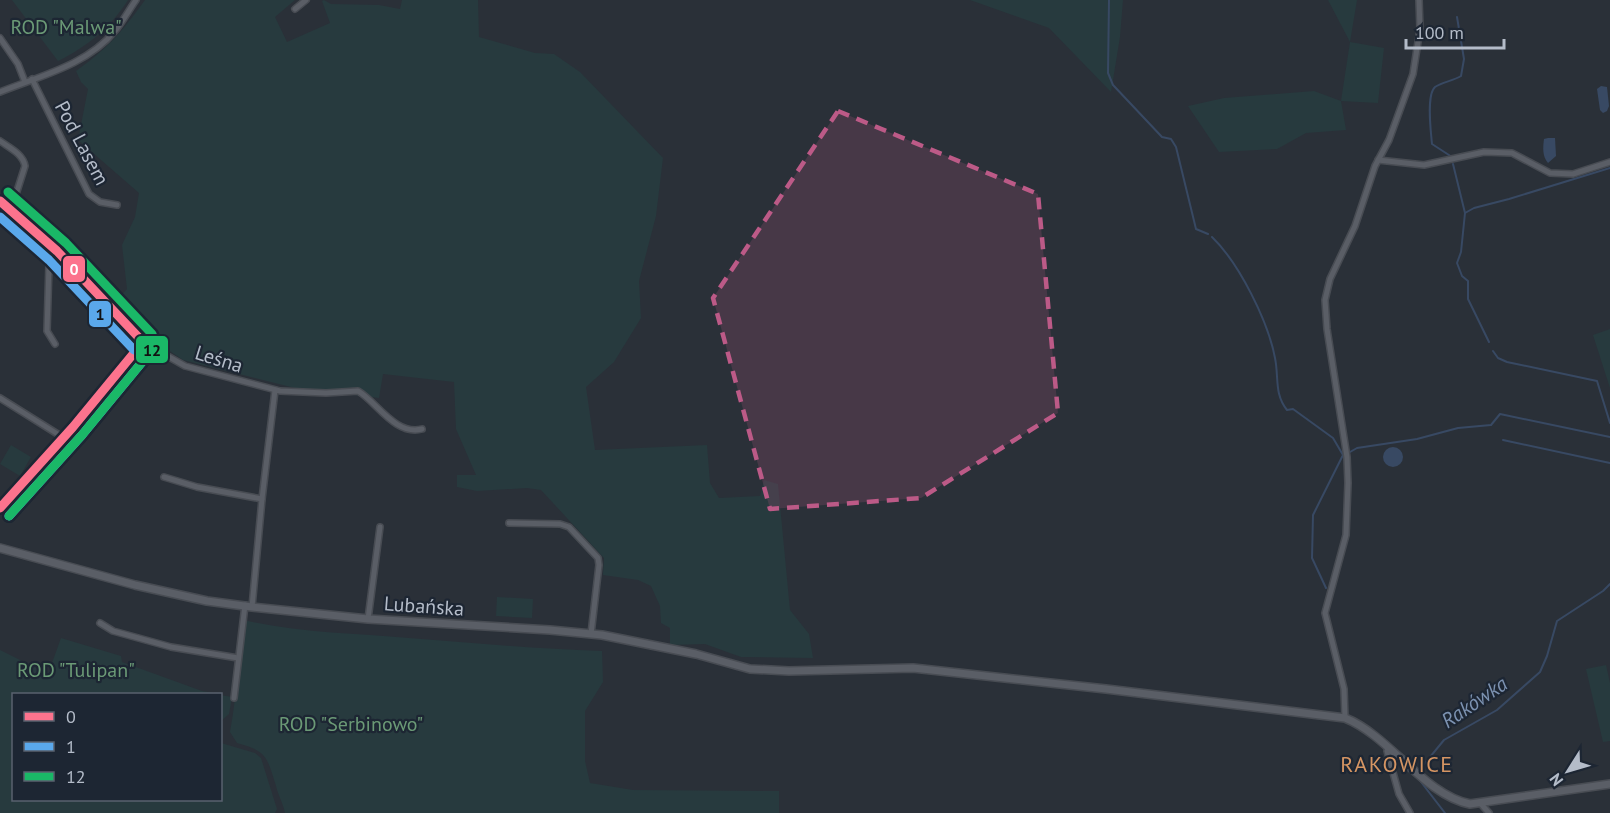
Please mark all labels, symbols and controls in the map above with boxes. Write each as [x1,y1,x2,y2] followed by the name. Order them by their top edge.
[1406,12,1504,50] scale bar
[10,14,122,40] park label: ROD "Malwa"
[1415,21,1464,44] text: 100 m
[49,96,115,190] street label: Pod Lasem
[62,255,86,283] line badge: 0
[69,259,79,279] text: 0
[88,300,112,328] line badge: 1
[95,304,105,324] text: 1
[135,335,169,364] line badge: 12
[192,339,246,379] street label: Leśna
[143,340,161,360] text: 12
[383,590,465,622] street label: Lubańska
[17,657,135,683] park label: ROD "Tulipan"
[1436,670,1513,734] water label: Rakówka
[12,693,222,801] legend
[66,705,76,728] text: 0
[279,711,423,737] park label: ROD "Serbinowo"
[66,735,76,758] text: 1
[1538,741,1598,801] north arrow
[1340,750,1454,778] district label: RAKOWICE
[66,765,86,788] text: 12
[1545,770,1567,790] text: N

